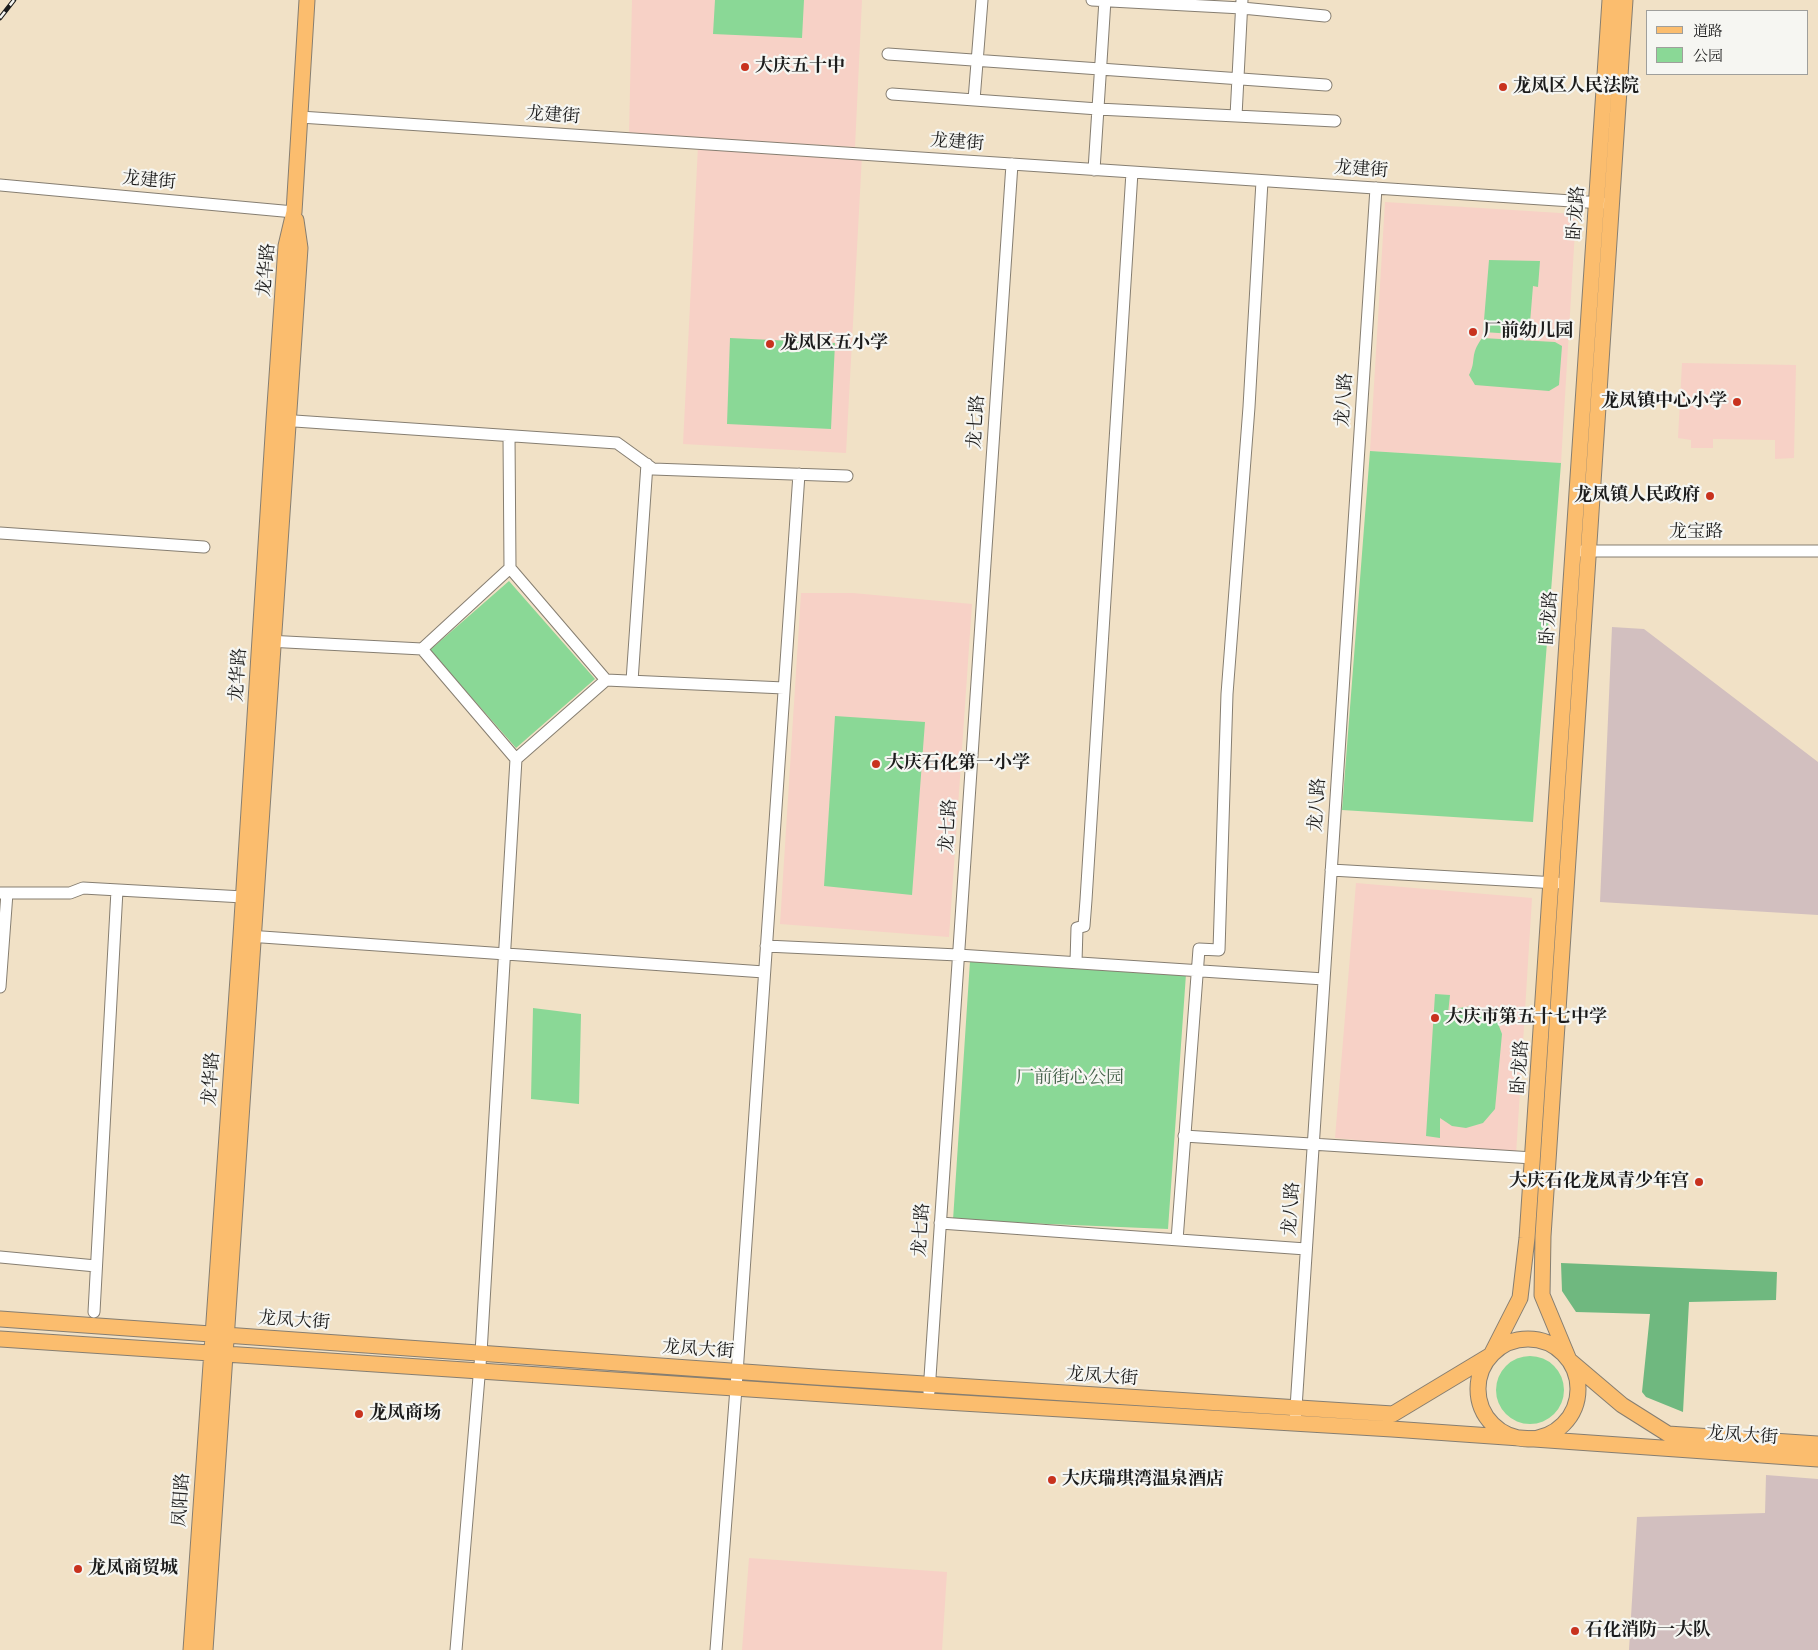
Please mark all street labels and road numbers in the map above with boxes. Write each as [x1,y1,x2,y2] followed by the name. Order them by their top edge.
[525,103,581,129] street label: 龙建街
[929,130,985,156] street label: 龙建街
[1333,157,1389,183] street label: 龙建街
[121,168,177,194] street label: 龙建街
[1564,185,1590,241] street label: 卧龙路
[254,242,280,298] street label: 龙华路
[1332,372,1358,428] street label: 龙八路
[964,394,990,450] street label: 龙七路
[1669,522,1723,544] street label: 龙宝路
[1537,590,1563,646] street label: 卧龙路
[226,647,252,703] street label: 龙华路
[1305,777,1331,833] street label: 龙八路
[936,798,962,854] street label: 龙七路
[1508,1039,1534,1095] street label: 卧龙路
[199,1051,225,1107] street label: 龙华路
[1279,1181,1305,1237] street label: 龙八路
[909,1202,935,1258] street label: 龙七路
[257,1308,331,1334] street label: 龙凤大街
[661,1337,735,1363] street label: 龙凤大街
[1065,1364,1139,1390] street label: 龙凤大街
[1705,1423,1779,1449] street label: 龙凤大街
[169,1472,195,1528] street label: 凤阳路

